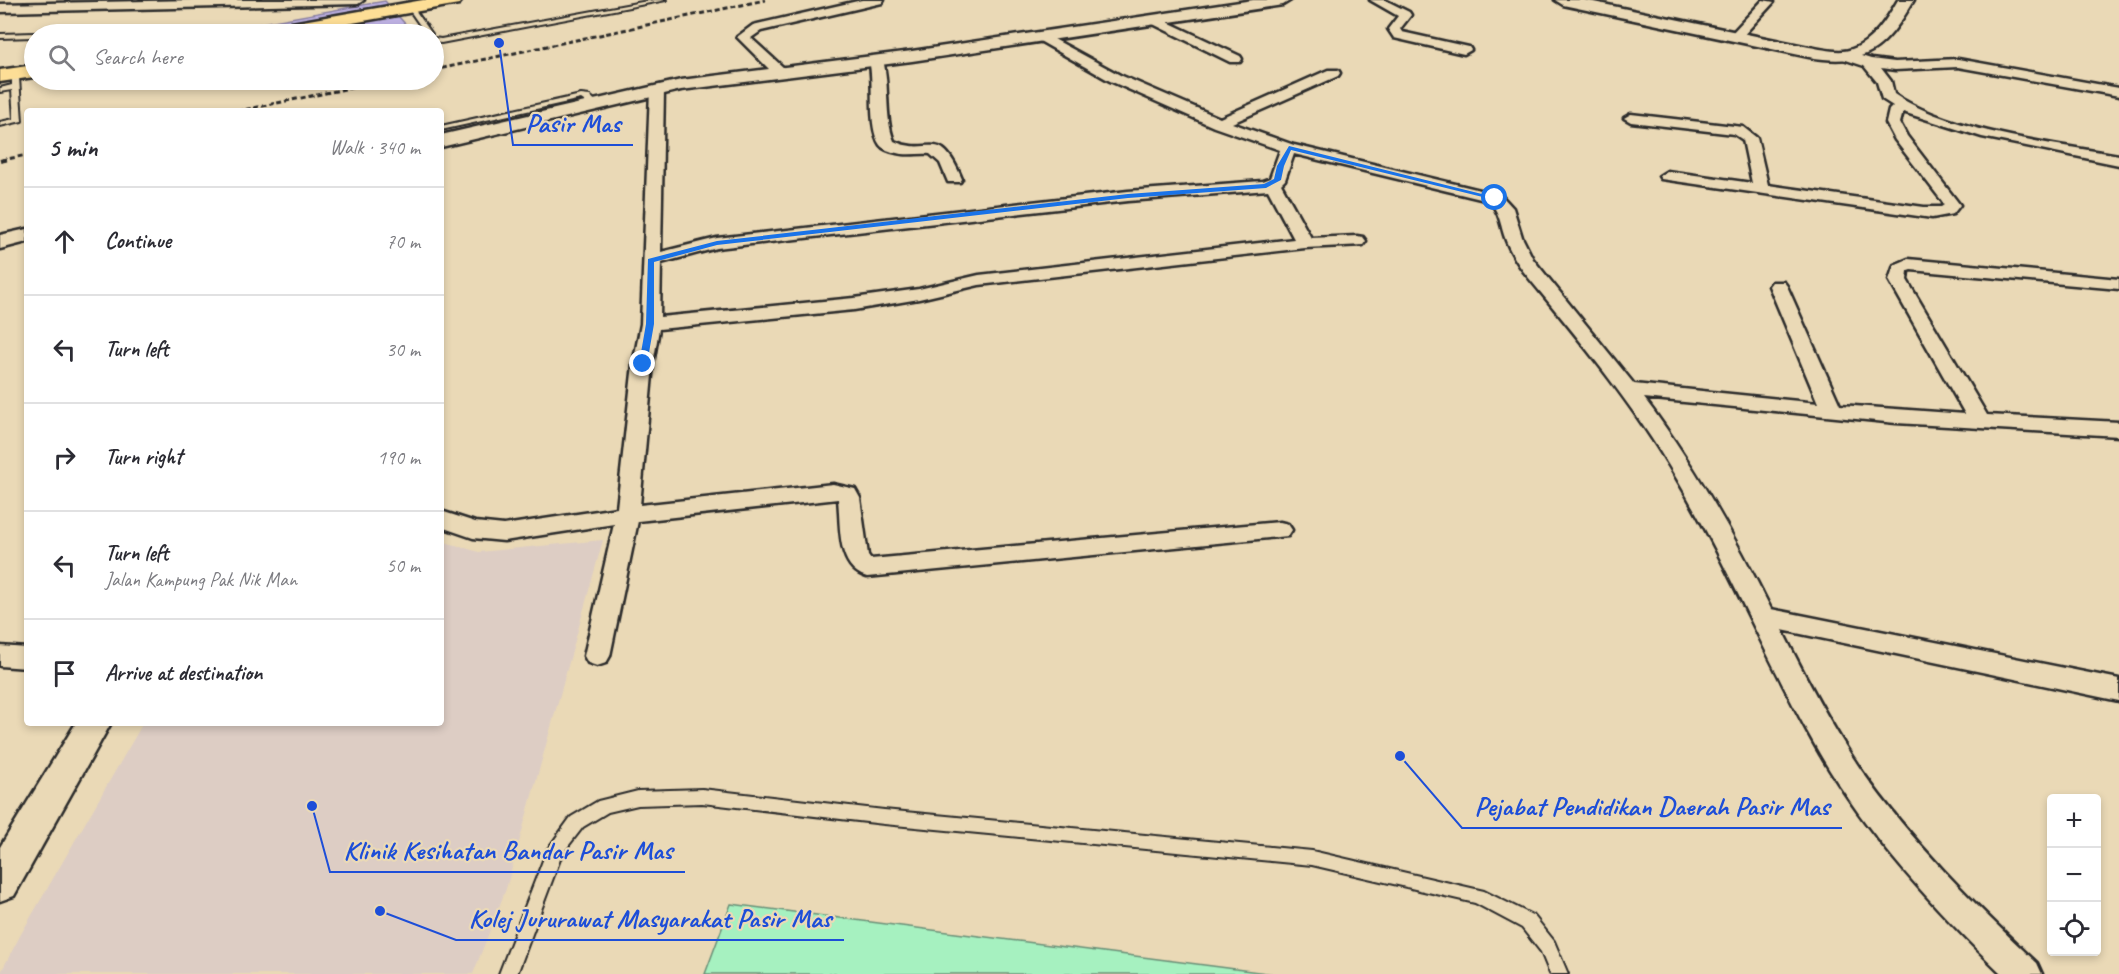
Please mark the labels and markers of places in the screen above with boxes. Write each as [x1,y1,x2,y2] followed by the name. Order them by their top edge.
[513,100,633,145] callout: Pasir Mas
[1462,783,1842,828] callout: Pejabat Pendidikan Daerah Pasir Mas
[330,827,685,872] callout: Klinik Kesihatan Bandar Pasir Mas
[456,895,844,940] callout: Kolej Jururawat Masyarakat Pasir Mas

